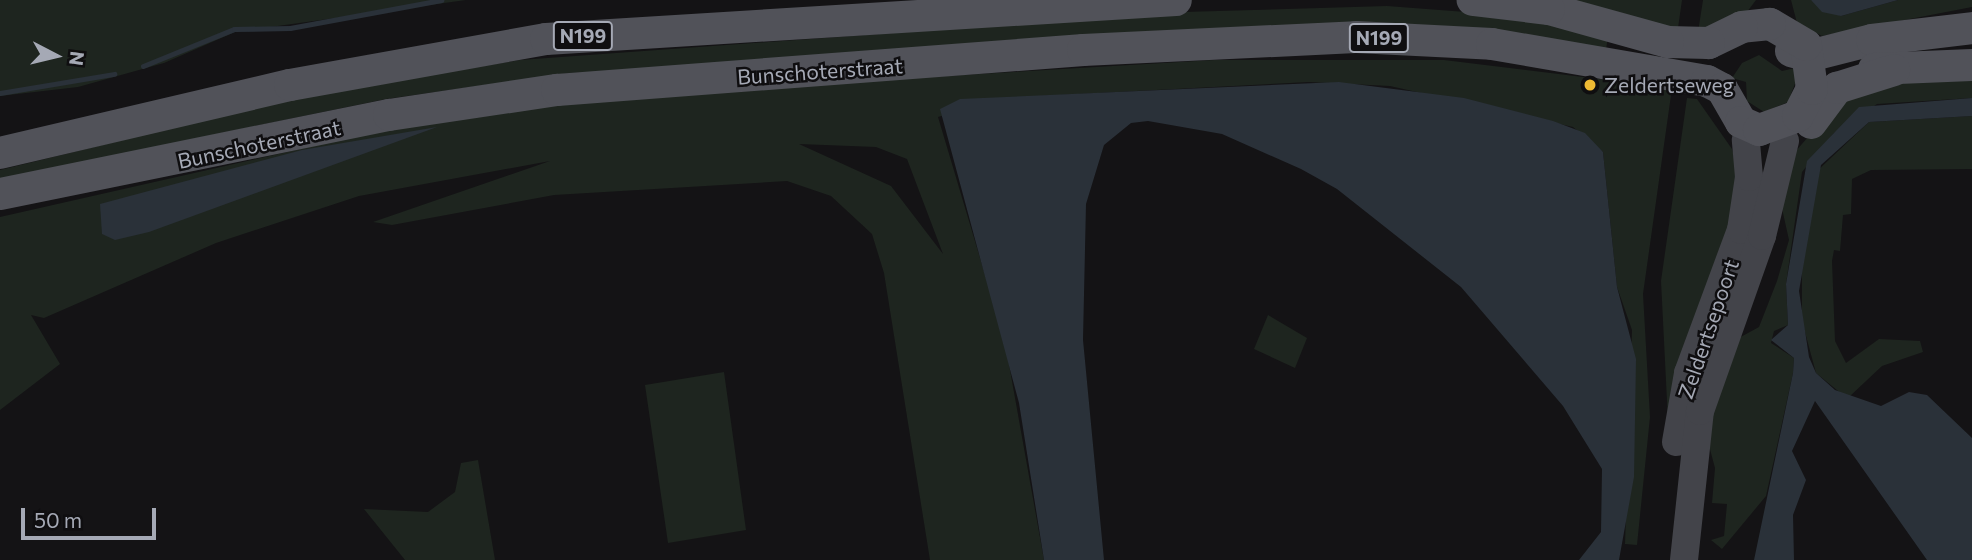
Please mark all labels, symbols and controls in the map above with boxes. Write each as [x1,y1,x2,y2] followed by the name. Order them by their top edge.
[552,20,614,52] road number: N199
[21,21,91,91] north arrow
[1348,22,1410,54] road number: N199
[65,50,90,67] text: N
[736,53,904,89] street label: Bunschoterstraat
[1604,72,1734,98] place label: Zeldertseweg
[1582,77,1598,93] marker: Zeldertseweg
[175,114,343,174] street label: Bunschoterstraat
[1672,256,1744,402] street label: Zeldertsepoort
[24,494,159,538] scale bar
[34,507,82,532] text: 50 m

